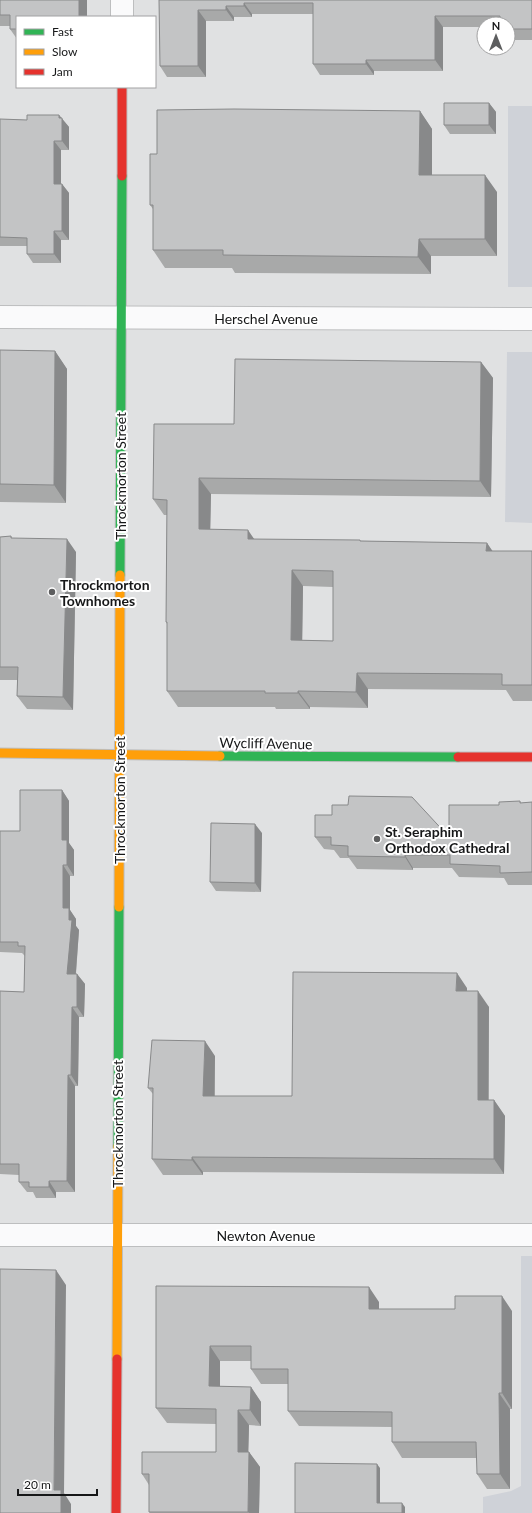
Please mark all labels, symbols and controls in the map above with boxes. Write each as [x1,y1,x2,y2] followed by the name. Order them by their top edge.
[16,16,156,88] legend
[476,16,516,56] north arrow
[492,19,500,32] text: N
[52,24,74,39] text: Fast
[52,44,78,59] text: Slow
[52,64,73,79] text: Jam
[214,310,318,327] street label: Herschel Avenue
[112,412,129,540] street label: Throckmorton Street
[60,576,150,609] place label: Throckmorton Townhomes
[47,587,57,597] marker: Throckmorton Townhomes
[219,734,313,752] street label: Wycliff Avenue
[111,736,128,864] street label: Throckmorton Street
[385,823,509,856] place label: St. Seraphim Orthodox Cathedral
[372,834,382,844] marker: St. Seraphim Orthodox Cathedral
[109,1060,126,1188] street label: Throckmorton Street
[217,1227,316,1244] street label: Newton Avenue
[18,1471,97,1497] scale bar
[24,1477,51,1492] text: 20 m

